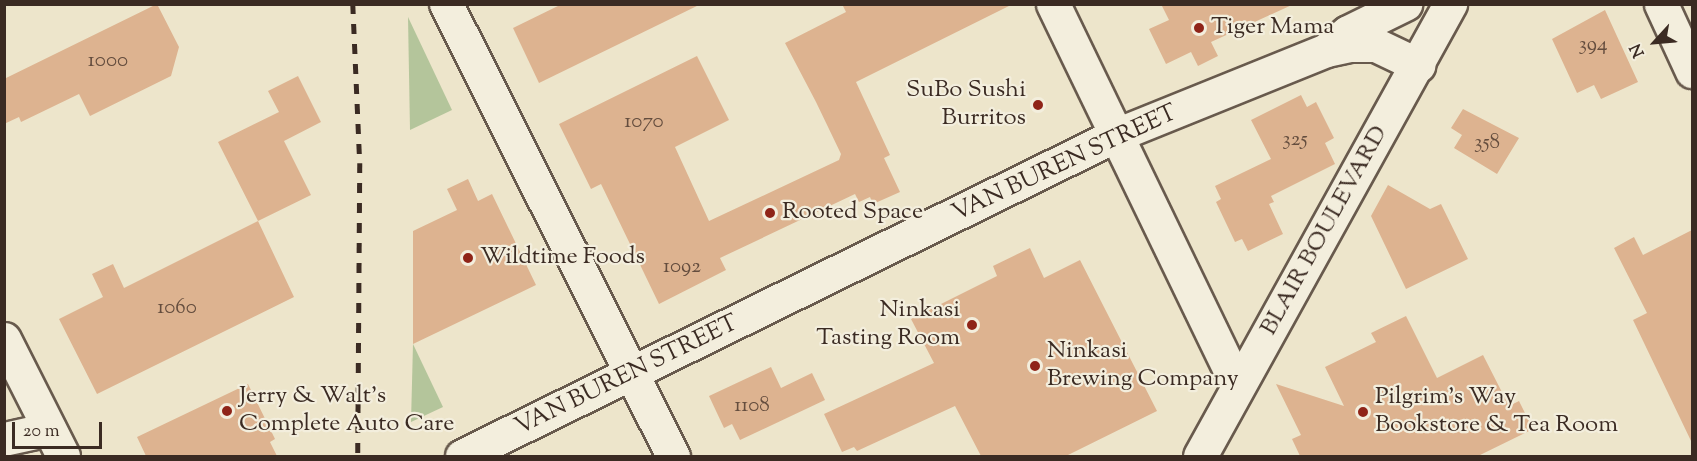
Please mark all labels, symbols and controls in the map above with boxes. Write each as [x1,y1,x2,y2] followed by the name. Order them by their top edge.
[1625,12,1685,72] north arrow
[1211,14,1334,42] place label: Tiger Mama
[1192,21,1206,35] marker: Tiger Mama
[1578,32,1608,58] house number: 394
[1625,39,1652,61] text: N
[88,48,128,74] house number: 1000
[906,77,1026,133] place label: SuBo Sushi Burritos
[1031,98,1045,112] marker: SuBo Sushi Burritos
[948,99,1182,229] street label: VAN BUREN STREET
[624,109,664,135] house number: 1070
[1255,121,1395,341] street label: BLAIR BOULEVARD
[1282,127,1308,153] house number: 325
[1474,130,1500,156] house number: 358
[782,199,923,227] place label: Rooted Space
[763,206,777,220] marker: Rooted Space
[480,244,645,272] place label: Wildtime Foods
[461,251,475,265] marker: Wildtime Foods
[663,254,701,280] house number: 1092
[157,295,197,321] house number: 1060
[816,297,960,353] place label: Ninkasi Tasting Room
[511,309,743,443] street label: VAN BUREN STREET
[965,318,979,332] marker: Ninkasi Tasting Room
[1047,338,1239,394] place label: Ninkasi Brewing Company
[1028,359,1042,373] marker: Ninkasi Brewing Company
[239,383,454,439] place label: Jerry & Walt's Complete Auto Care
[1375,384,1618,440] place label: Pilgrim's Way Bookstore & Tea Room
[734,393,770,419] house number: 1108
[220,404,234,418] marker: Jerry & Walt's Complete Auto Care
[1356,405,1370,419] marker: Pilgrim's Way Bookstore & Tea Room
[15,410,105,448] scale bar
[23,419,60,445] text: 20 m

